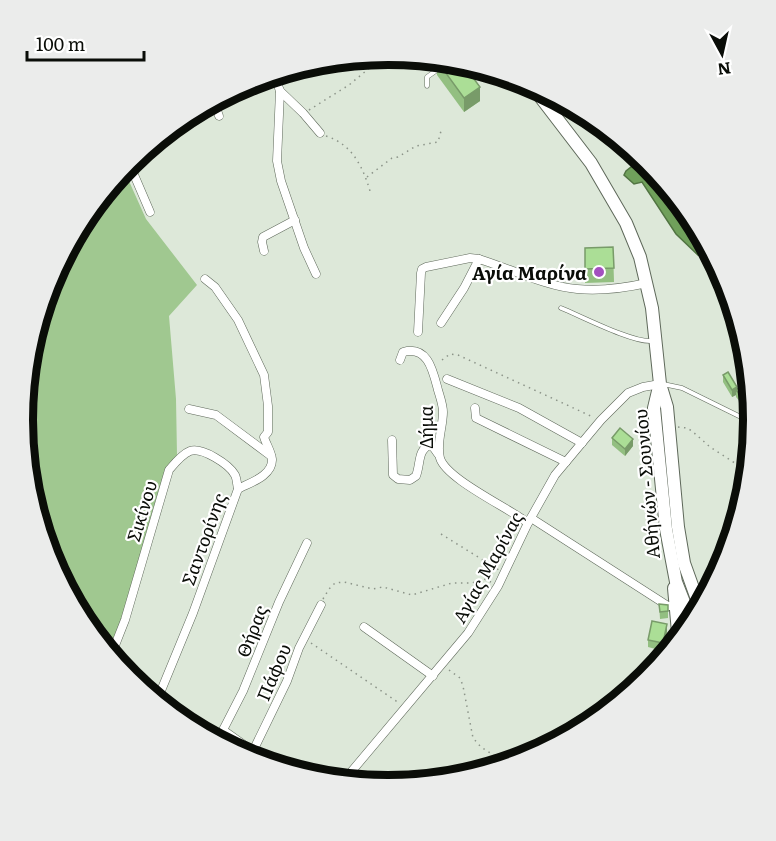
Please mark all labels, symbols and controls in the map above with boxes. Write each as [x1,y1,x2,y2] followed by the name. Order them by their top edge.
[27,24,144,62] scale bar
[692,24,752,84] north arrow
[36,30,85,57] text: 100 m
[716,57,733,83] text: N
[472,259,587,286] place label: Αγία Μαρίνα
[592,265,606,279] marker: Αγία Μαρίνα
[412,405,439,449] street label: Δήμα
[626,408,666,560] street label: Αθήνών - Σουνίου
[119,477,163,545] street label: Σικίνου
[174,489,232,589] street label: Σαντορίνης
[445,506,529,628] street label: Αγίας Μαρίνας
[229,601,273,661] street label: Θήρας
[249,639,297,705] street label: Πάφου

